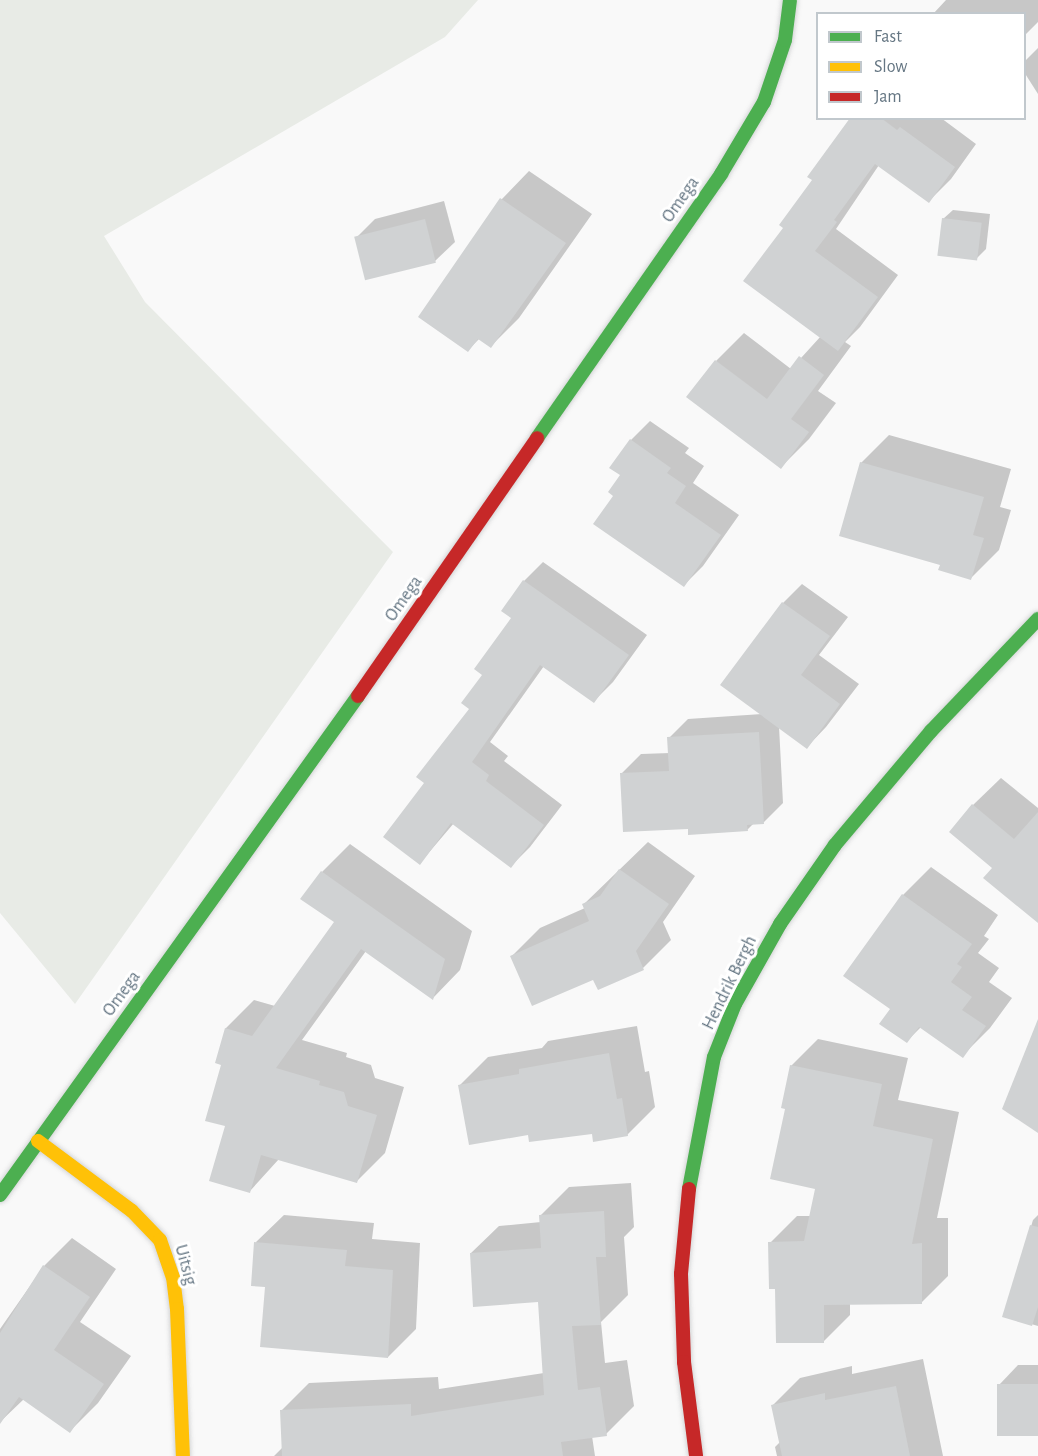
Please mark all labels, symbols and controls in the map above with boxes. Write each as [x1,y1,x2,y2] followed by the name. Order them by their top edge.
[816,12,1026,120] legend
[874,28,902,46] text: Fast
[874,58,907,76] text: Slow
[874,88,902,106] text: Jam
[658,173,704,227] street label: Omega
[381,572,427,626] street label: Omega
[698,932,762,1034] street label: Hendrik Bergh
[98,967,146,1021] street label: Omega
[169,1242,201,1288] street label: Uitsig

